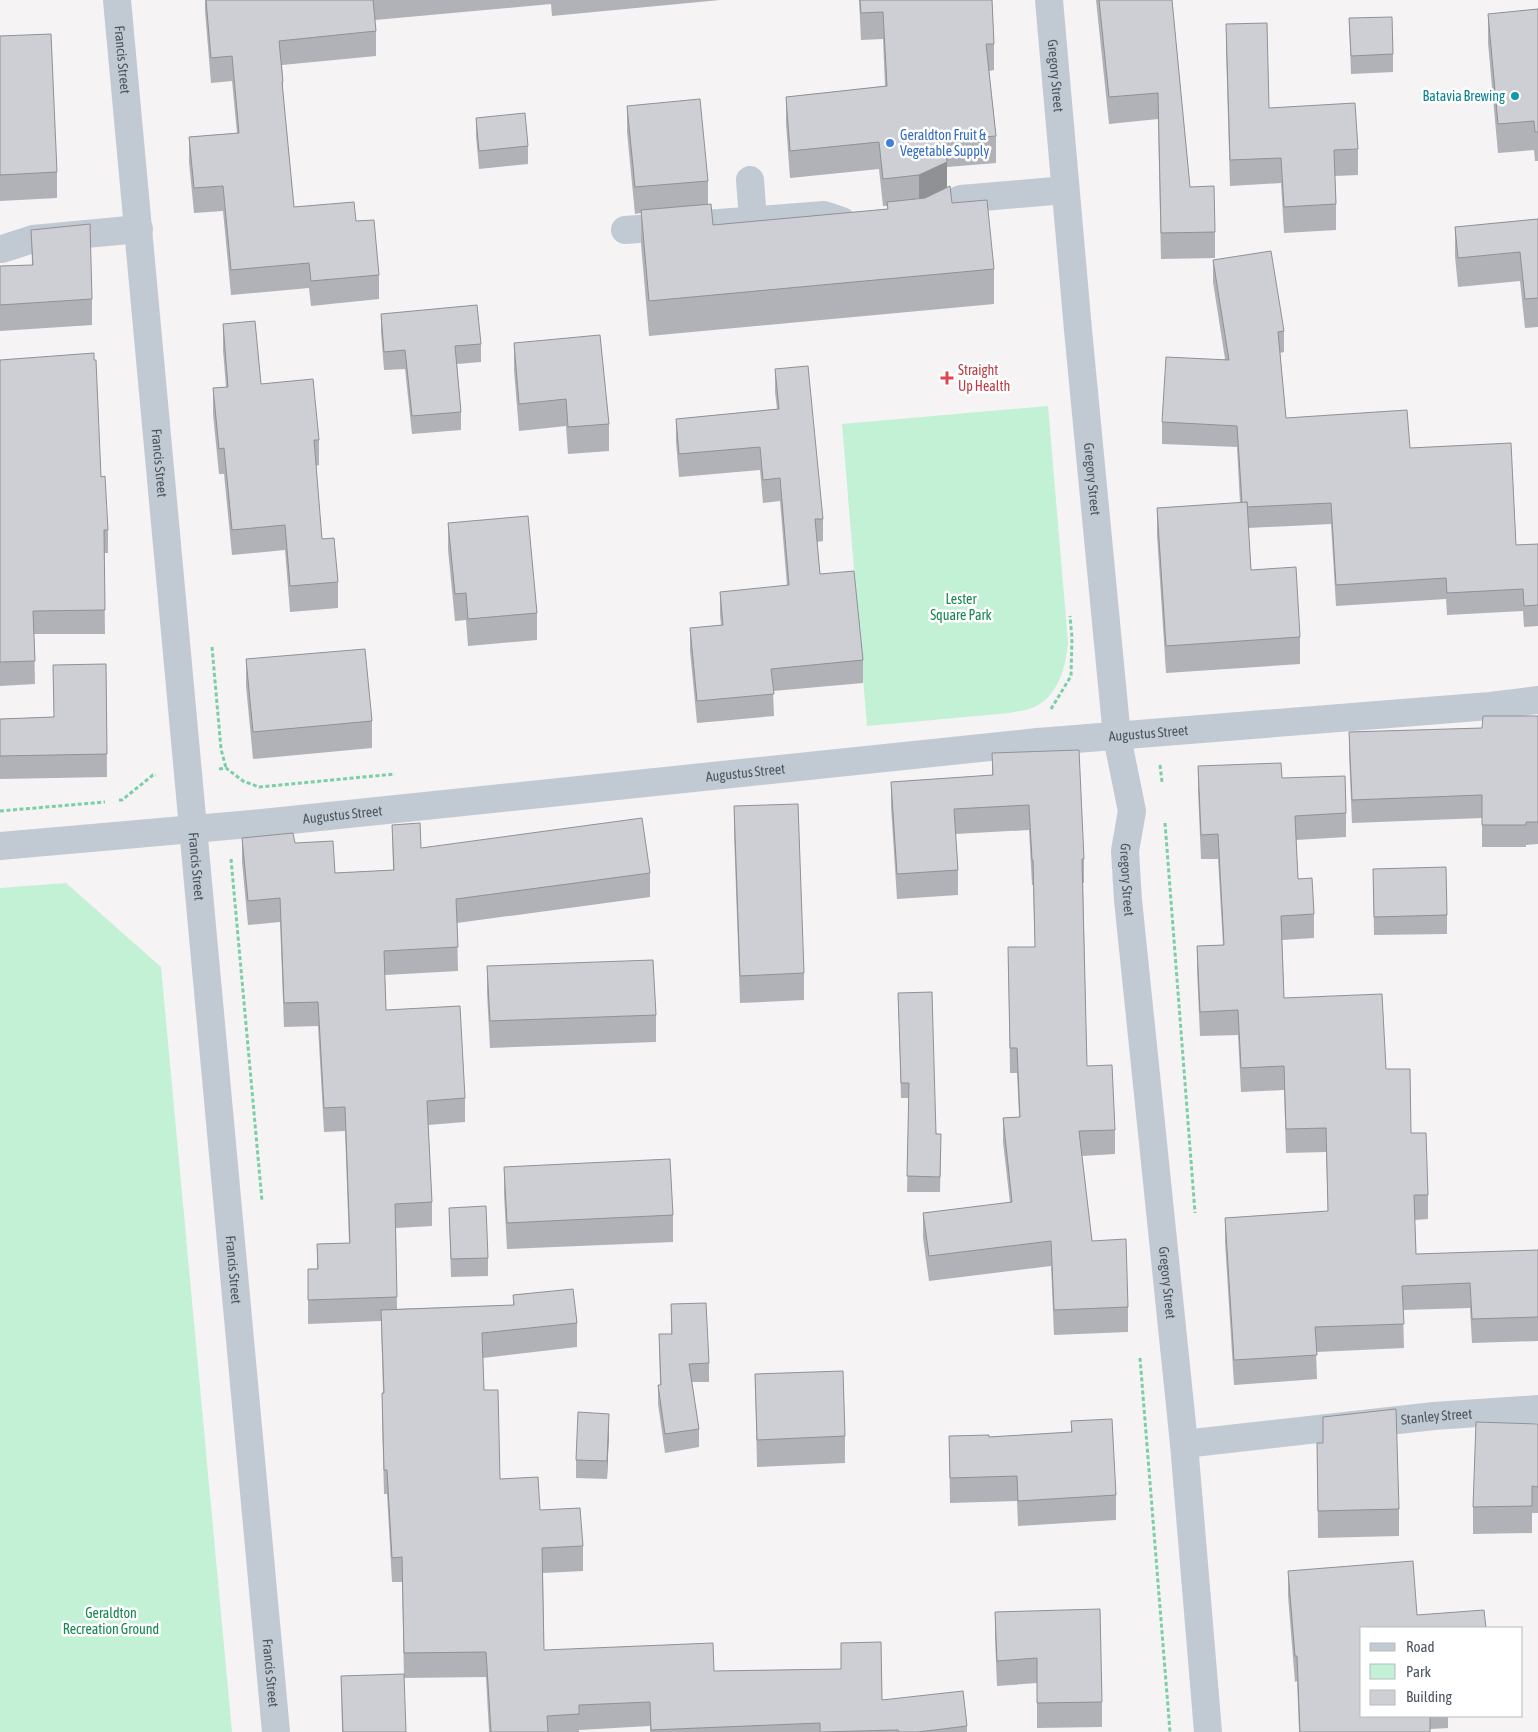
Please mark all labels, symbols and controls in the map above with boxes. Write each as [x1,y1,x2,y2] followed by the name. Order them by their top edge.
[111,25,134,95] street label: Francis Street
[1044,39,1067,113] street label: Gregory Street
[1423,88,1505,104] place label: Batavia Brewing
[1509,90,1521,102] marker: Batavia Brewing
[900,127,989,159] place label: Geraldton Fruit & Vegetable Supply
[884,137,896,149] marker: Geraldton Fruit & Vegetable Supply
[958,362,1010,394] place label: Straight Up Health
[940,371,954,385] marker: Straight Up Health
[148,428,171,498] street label: Francis Street
[1081,442,1104,516] street label: Gregory Street
[930,591,992,623] park label: Lester Square Park
[1108,722,1189,744] street label: Augustus Street
[705,760,786,785] street label: Augustus Street
[302,802,383,827] street label: Augustus Street
[185,831,208,901] street label: Francis Street
[1117,842,1138,917] street label: Gregory Street
[222,1235,245,1305] street label: Francis Street
[1156,1246,1179,1320] street label: Gregory Street
[1400,1405,1473,1428] street label: Stanley Street
[63,1605,159,1637] park label: Geraldton Recreation Ground
[1360,1627,1523,1717] legend
[259,1638,282,1708] street label: Francis Street
[1406,1638,1435,1655] text: Road
[1406,1663,1431,1680] text: Park
[1406,1688,1452,1705] text: Building

